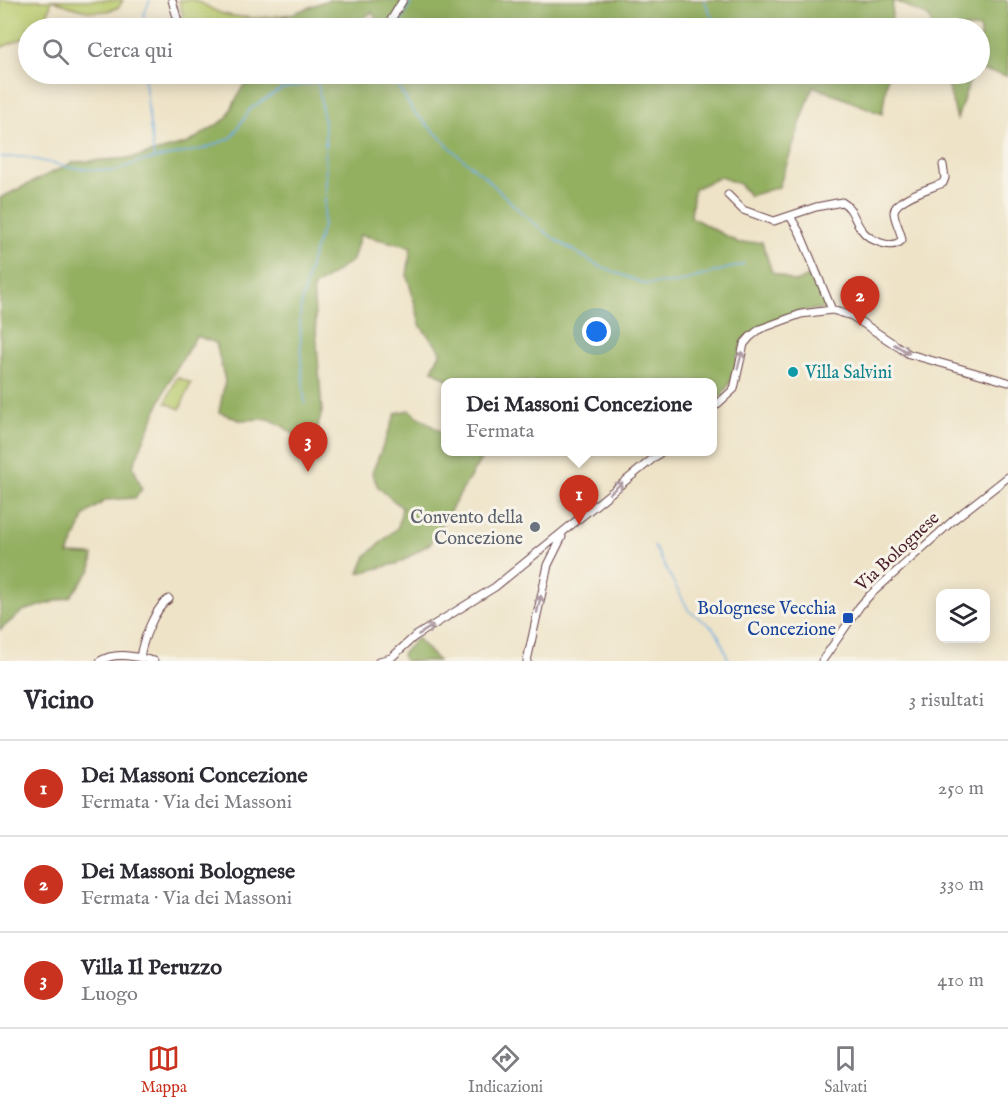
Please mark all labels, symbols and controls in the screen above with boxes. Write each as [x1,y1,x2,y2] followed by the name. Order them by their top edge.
[18,18,990,84] search box
[39,35,72,68] icon: search
[87,37,173,65] text: Cerca qui
[840,276,880,326] pin: 2
[582,317,611,346] your location
[893,343,910,355] one-way arrow
[735,351,746,370] one-way arrow
[804,362,892,385] place label: Villa Salvini
[786,365,800,379] marker: Villa Salvini
[441,378,717,456] popup
[466,391,692,419] text: Dei Massoni Concezione
[466,419,534,444] text: Fermata
[288,422,328,472] pin: 3
[560,476,598,525] pin: 1
[608,482,624,495] one-way arrow
[410,507,523,551] place label: Convento della Concezione
[850,507,945,598] street label: Via Bolognese
[528,520,542,534] marker: Convento della Concezione
[936,589,990,643] map controls
[936,589,990,643] button: layers
[534,595,546,614] one-way arrow
[697,598,836,642] place label: Bolognese Vecchia Concezione
[841,611,855,625] marker: Bolognese Vecchia Concezione
[417,623,434,635] one-way arrow
[24,684,94,717] text: Vicino
[909,688,984,713] text: 3 risultati
[81,762,308,790] text: Dei Massoni Concezione
[40,776,47,801] text: 1
[938,776,984,801] text: 250 m
[81,790,292,815] text: Fermata · Via dei Massoni
[81,858,295,886] text: Dei Massoni Bolognese
[39,872,48,897] text: 2
[939,872,984,897] text: 330 m
[81,886,292,911] text: Fermata · Via dei Massoni
[81,954,222,982] text: Villa Il Peruzzo
[40,968,47,993] text: 3
[937,968,984,993] text: 410 m
[81,982,138,1007] text: Luogo
[141,1042,187,1098] tab: Mappa
[468,1042,543,1098] tab: Indicazioni
[824,1042,867,1098] tab: Salvati

